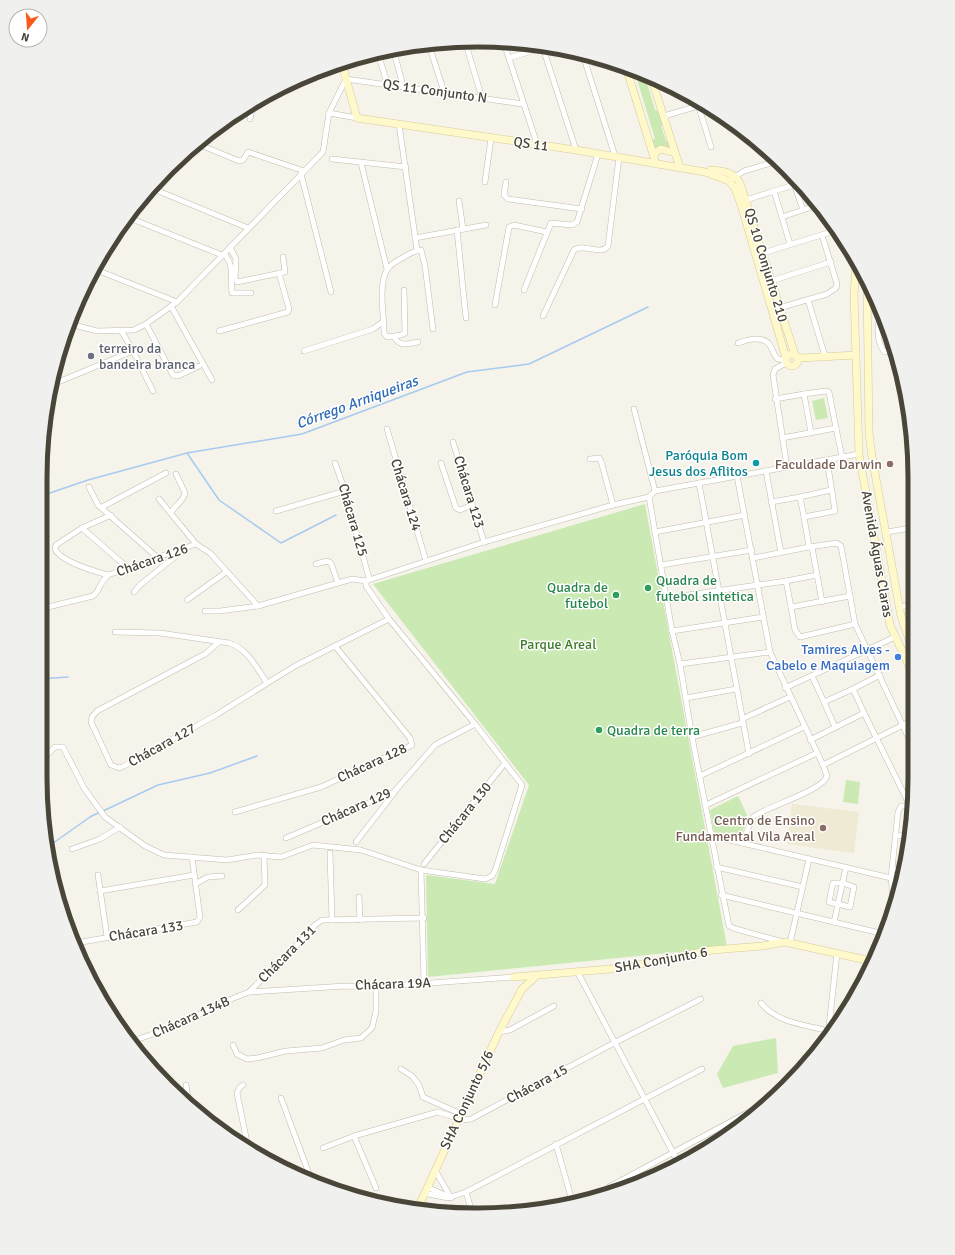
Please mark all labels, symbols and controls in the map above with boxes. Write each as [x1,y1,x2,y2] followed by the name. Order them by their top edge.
[8,8,48,48] north arrow
[20,30,31,44] text: N
[382,75,488,107] street label: QS 11 Conjunto N
[512,133,550,155] street label: QS 11
[741,206,791,324] street label: QS 10 Conjunto 210
[99,340,195,373] place label: terreiro da bandeira branca
[86,351,96,361] marker: terreiro da bandeira branca
[294,371,422,432] water label: Córrego Arniqueiras
[649,447,748,480] place label: Paróquia Bom Jesus dos Aflitos
[450,454,488,530] street label: Chácara 123
[775,456,882,473] place label: Faculdade Darwin
[387,457,425,534] street label: Chácara 124
[751,458,761,468] marker: Paróquia Bom Jesus dos Aflitos
[885,459,895,469] marker: Faculdade Darwin
[335,482,371,558] street label: Chácara 125
[857,489,897,619] street label: Avenida Águas Claras
[114,540,190,580] street label: Chácara 126
[656,572,754,605] place label: Quadra de futebol sintetica
[547,579,608,612] place label: Quadra de futebol
[643,583,653,593] marker: Quadra de futebol sintetica
[611,590,621,600] marker: Quadra de futebol
[520,636,596,653] park label: Parque Areal
[766,641,890,674] place label: Tamires Alves - Cabelo e Maquiagem
[893,652,903,662] marker: Tamires Alves - Cabelo e Maquiagem
[125,719,199,771] street label: Chácara 127
[607,722,700,739] place label: Quadra de terra
[594,725,604,735] marker: Quadra de terra
[335,740,409,786] street label: Chácara 128
[435,779,495,847] street label: Chácara 130
[318,784,394,830] street label: Chácara 129
[675,812,815,845] place label: Centro de Ensino Fundamental Vila Areal
[818,823,828,833] marker: Centro de Ensino Fundamental Vila Areal
[108,917,184,945] street label: Chácara 133
[255,922,319,986] street label: Chácara 131
[613,943,709,977] street label: SHA Conjunto 6
[355,974,432,994] street label: Chácara 19A
[150,992,232,1042] street label: Chácara 134B
[437,1048,497,1152] street label: SHA Conjunto 5/6
[503,1061,571,1107] street label: Chácara 15

